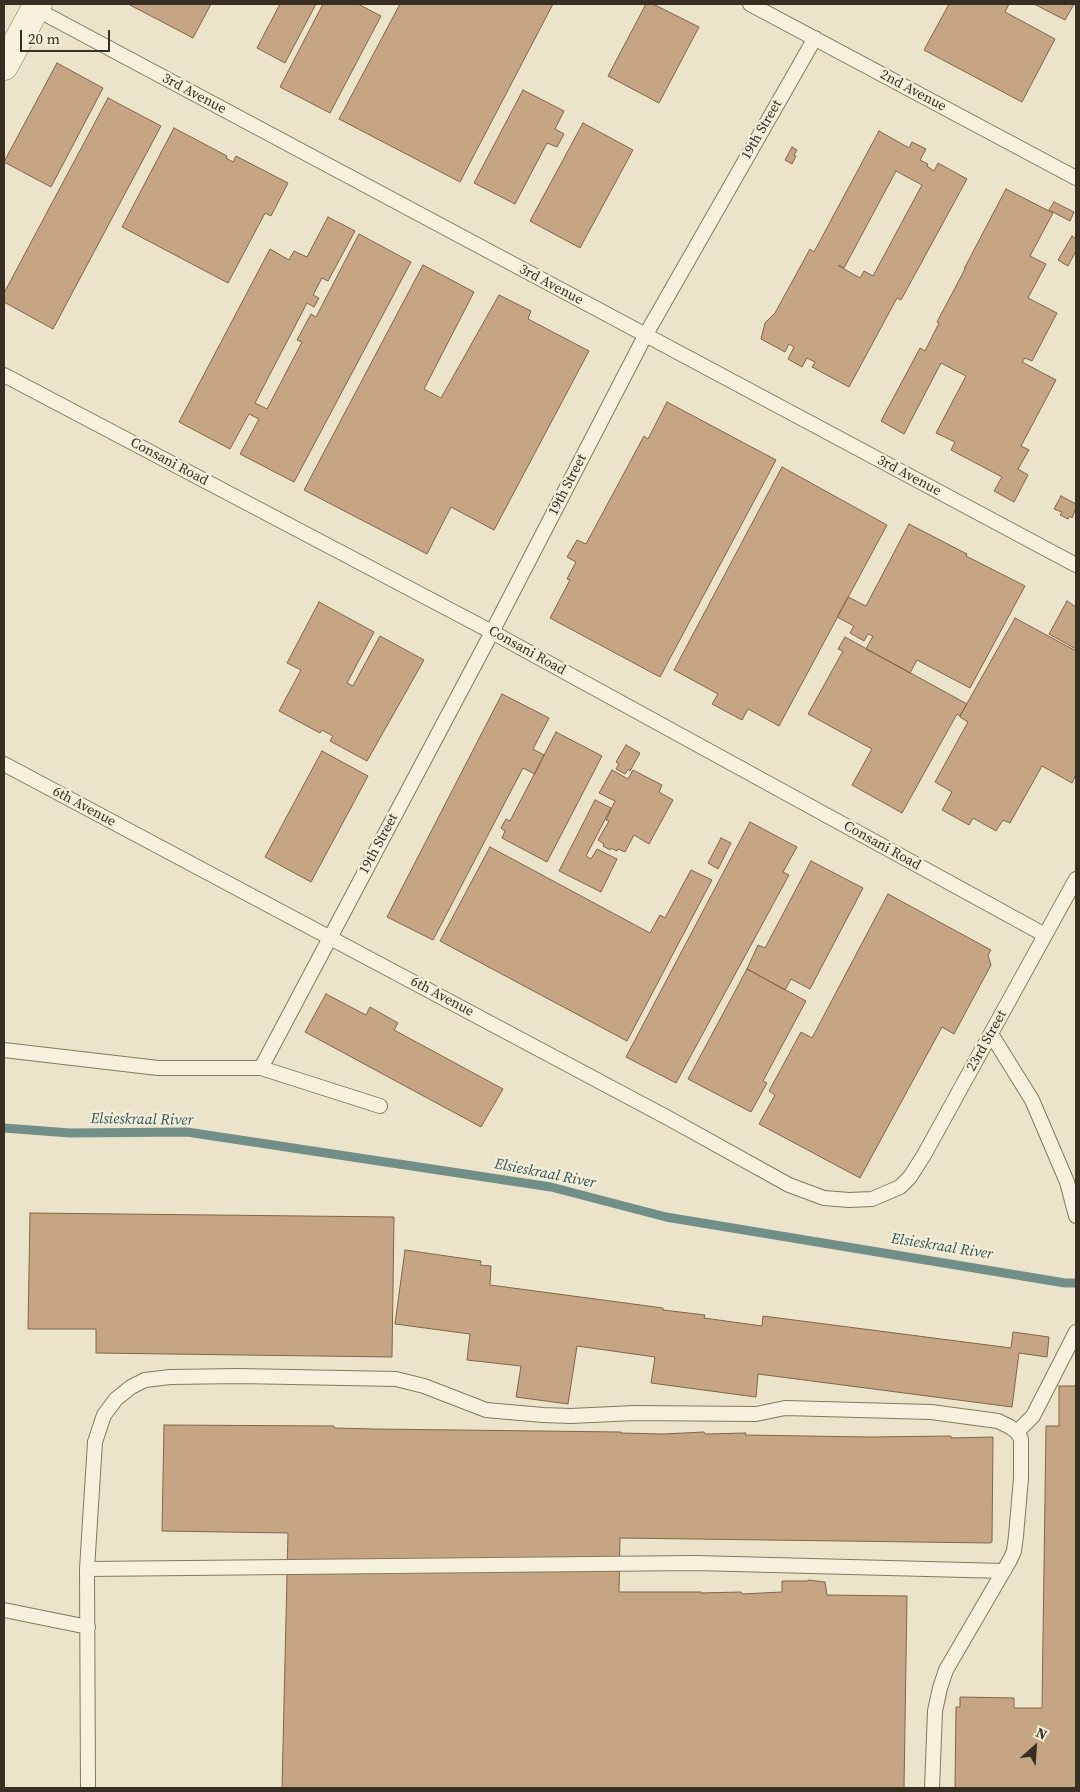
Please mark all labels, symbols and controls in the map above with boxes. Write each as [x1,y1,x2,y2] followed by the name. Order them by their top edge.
[22,20,112,52] scale bar
[28,28,60,49] text: 20 m
[877,67,949,115] street label: 2nd Avenue
[159,70,229,118] street label: 3rd Avenue
[738,97,786,163] street label: 19th Street
[516,261,586,309] street label: 3rd Avenue
[127,434,211,490] street label: Consani Road
[545,452,591,518] street label: 19th Street
[874,452,944,500] street label: 3rd Avenue
[485,623,569,679] street label: Consani Road
[50,783,118,831] street label: 6th Avenue
[356,811,402,877] street label: 19th Street
[840,818,924,874] street label: Consani Road
[408,973,476,1021] street label: 6th Avenue
[963,1008,1011,1074] street label: 23rd Street
[90,1110,194,1130] water label: Elsieskraal River
[493,1155,597,1193] water label: Elsieskraal River
[890,1230,994,1264] water label: Elsieskraal River
[1010,1722,1060,1772] north arrow
[1033,1722,1051,1745] text: N

